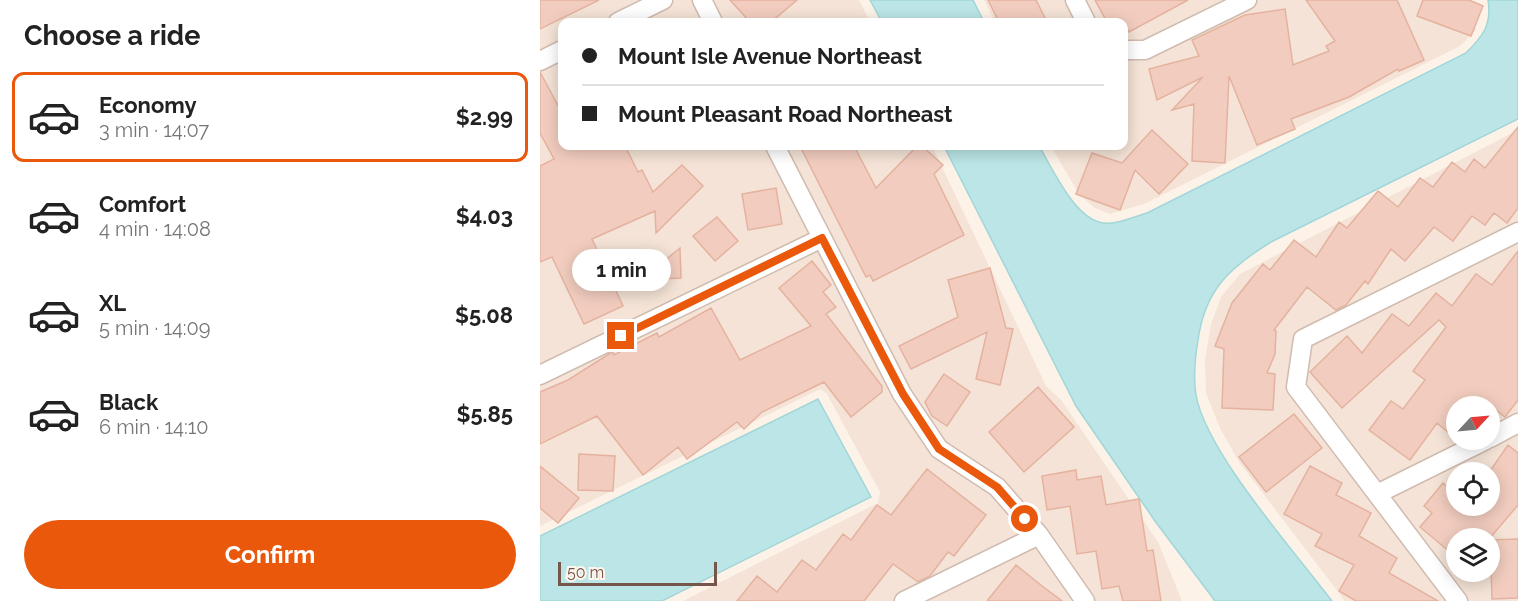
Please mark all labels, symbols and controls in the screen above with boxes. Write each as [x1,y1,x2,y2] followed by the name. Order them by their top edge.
[24,20,200,51] text: Choose a ride
[618,43,922,69] text: Mount Isle Avenue Northeast
[27,90,81,144] icon: car
[99,92,197,118] text: Economy
[618,101,953,127] text: Mount Pleasant Road Northeast
[456,104,513,130] text: $2.99
[99,118,209,142] text: 3 min · 14:07
[27,189,81,243] icon: car
[99,191,186,217] text: Comfort
[456,203,513,229] text: $4.03
[99,217,211,241] text: 4 min · 14:08
[572,249,670,291] callout: 1 min
[596,258,647,282] text: 1 min
[27,288,81,342] icon: car
[99,290,126,316] text: XL
[455,302,513,328] text: $5.08
[99,316,211,340] text: 5 min · 14:09
[607,322,634,349] route end
[27,387,81,441] icon: car
[99,389,158,415] text: Black
[1446,396,1500,450] north arrow
[1446,396,1500,582] map controls
[456,401,513,427] text: $5.85
[99,415,209,439] text: 6 min · 14:10
[1446,462,1500,516] button: locate
[1011,505,1038,532] route start
[24,520,516,589] button: Confirm
[1446,528,1500,582] button: layers
[558,559,717,586] scale bar
[567,563,604,582] text: 50 m

